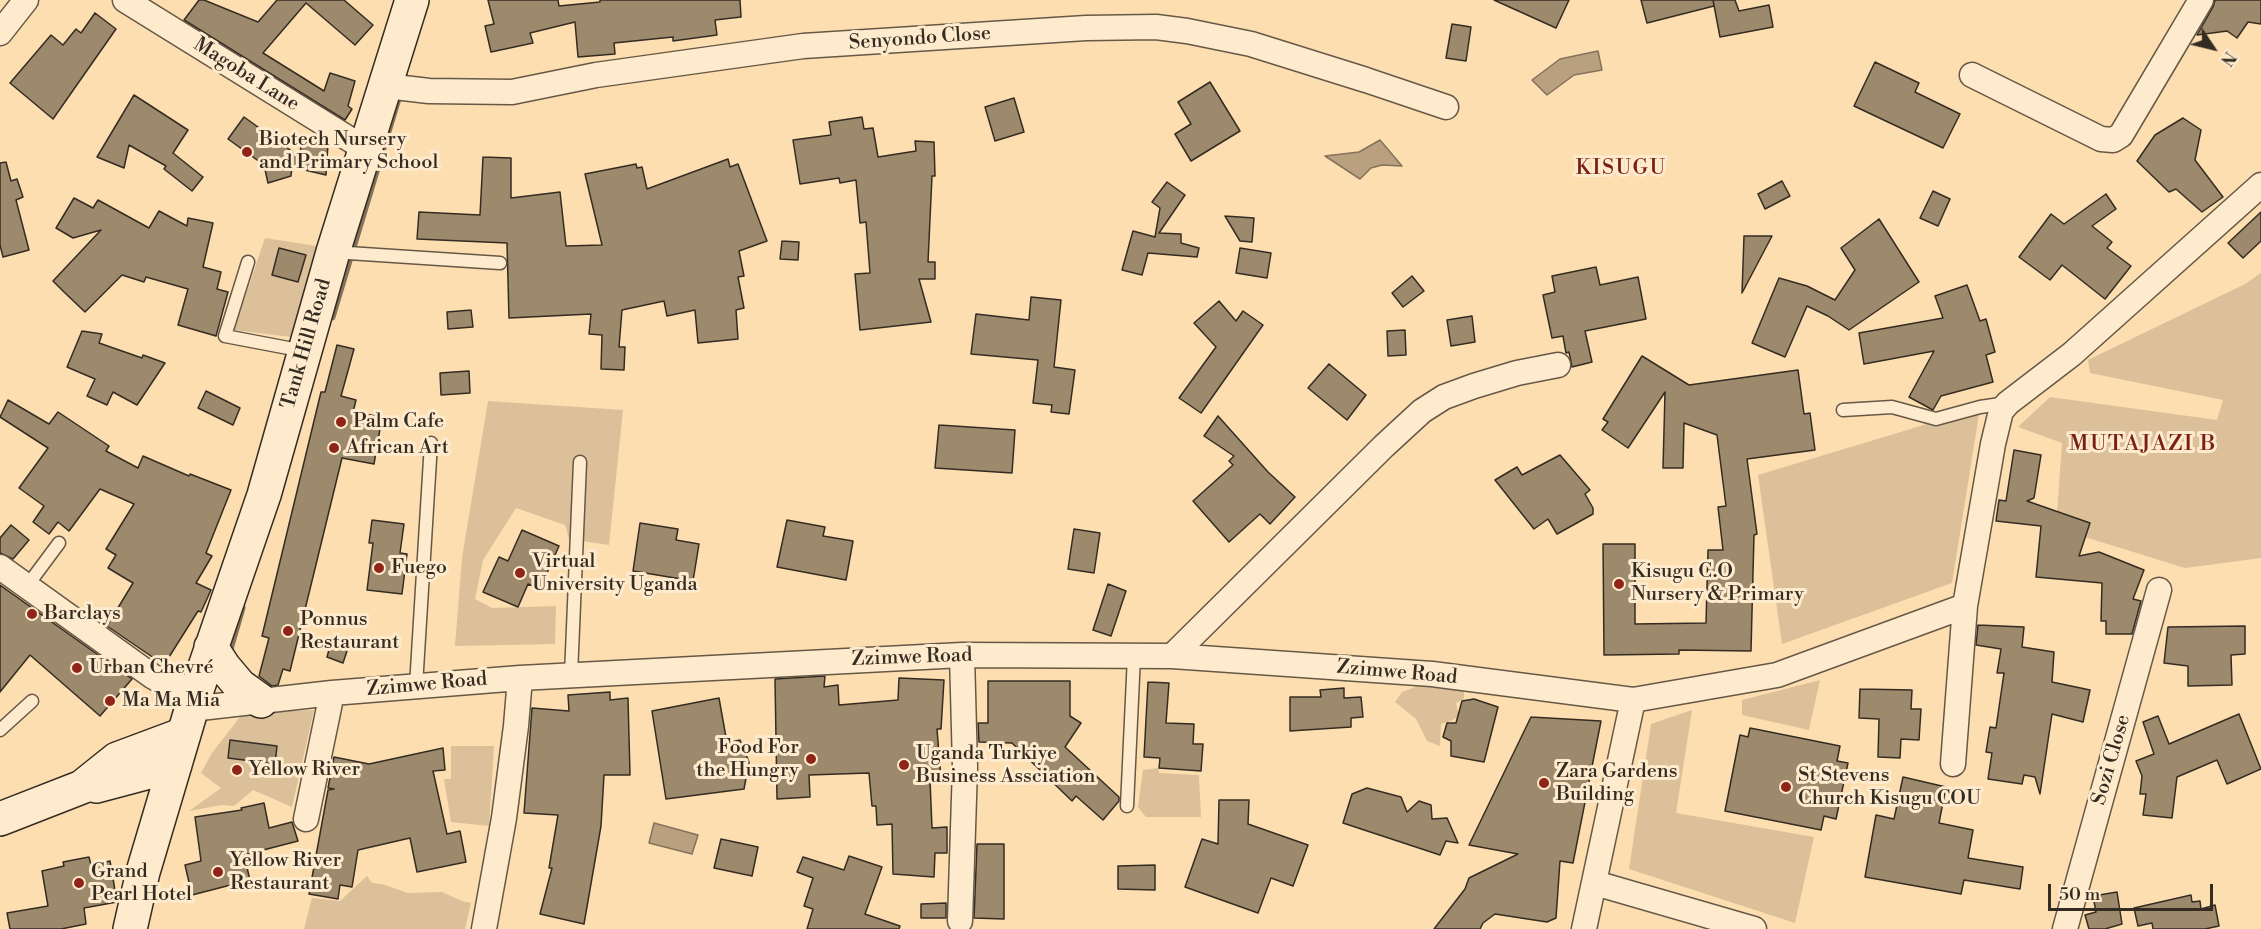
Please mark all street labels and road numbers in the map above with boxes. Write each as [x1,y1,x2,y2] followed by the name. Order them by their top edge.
[848,22,992,56] street label: Senyondo Close
[189,33,303,117] street label: Magoba Lane
[277,276,337,412] street label: Tank Hill Road
[851,644,973,672] street label: Zzimwe Road
[1336,656,1458,690] street label: Zzimwe Road
[366,668,488,702] street label: Zzimwe Road
[2088,712,2136,808] street label: Sozi Close

